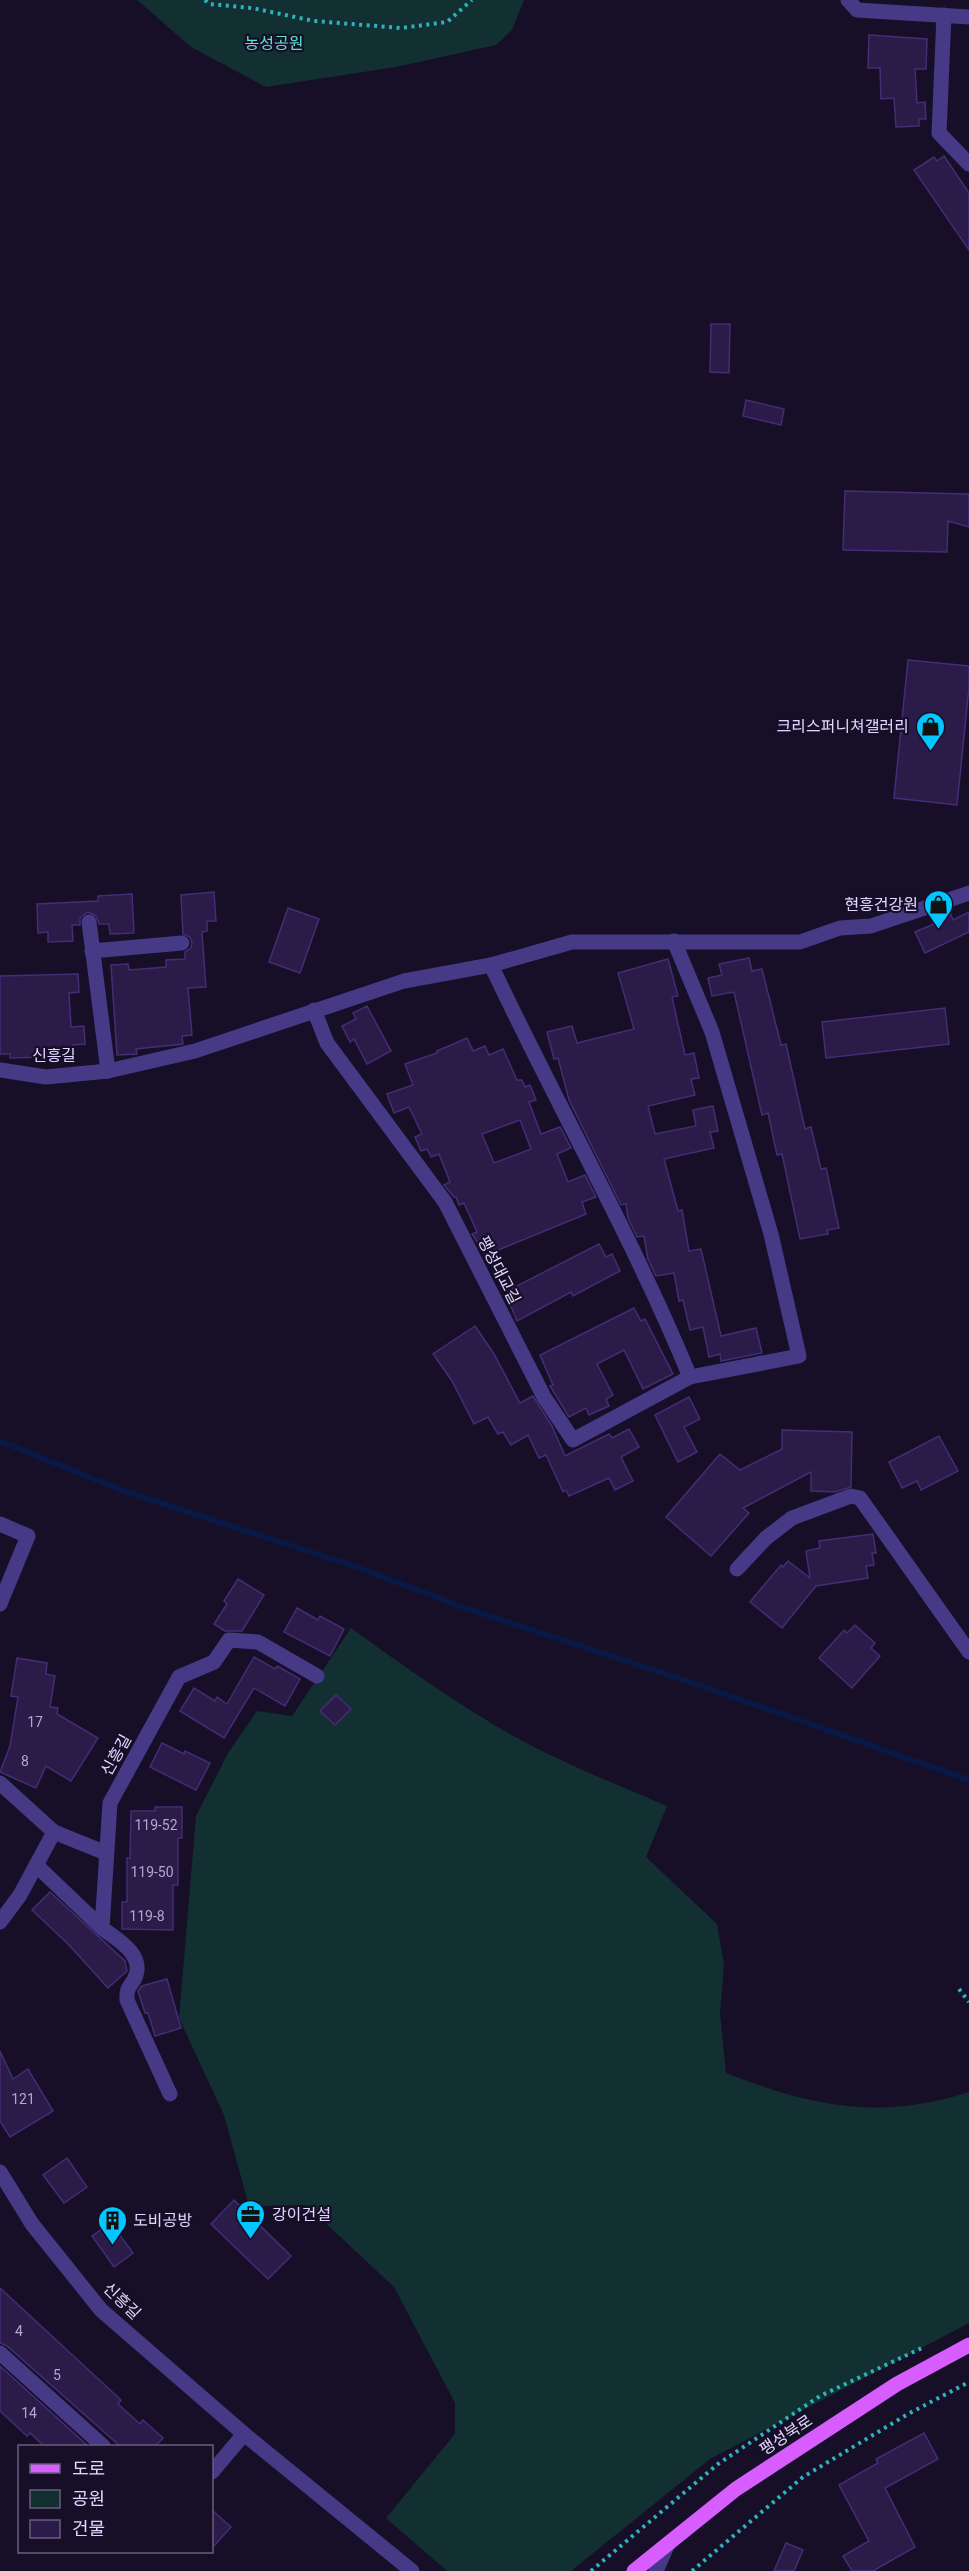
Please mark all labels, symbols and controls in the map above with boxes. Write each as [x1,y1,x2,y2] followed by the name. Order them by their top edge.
[245,34,303,53] park label: 농성공원
[914,710,946,752] shop icon: 크리스퍼니쳐갤러리
[777,717,909,736] place label: 크리스퍼니쳐갤러리
[923,888,955,930] shop icon: 현흥건강원
[844,895,918,914] place label: 현흥건강원
[32,1046,76,1065] street label: 신흥길
[474,1233,524,1307] street label: 팽성대교길
[27,1714,43,1730] house number: 17
[97,1731,135,1779] street label: 신흥길
[21,1753,29,1769] house number: 8
[134,1817,178,1833] house number: 119-52
[130,1864,174,1880] house number: 119-50
[129,1908,165,1924] house number: 119-8
[11,2091,35,2107] house number: 121
[235,2198,267,2240] office icon: 강이건설
[96,2204,128,2246] building icon: 도비공방
[272,2205,331,2224] place label: 강이건설
[133,2211,192,2230] place label: 도비공방
[100,2279,144,2323] street label: 신흥길
[15,2323,23,2339] house number: 4
[53,2367,61,2383] house number: 5
[21,2405,37,2421] house number: 14
[756,2411,816,2459] street label: 팽성북로
[18,2445,213,2553] legend
[72,2458,105,2479] text: 도로
[72,2488,105,2509] text: 공원
[72,2518,105,2539] text: 건물

